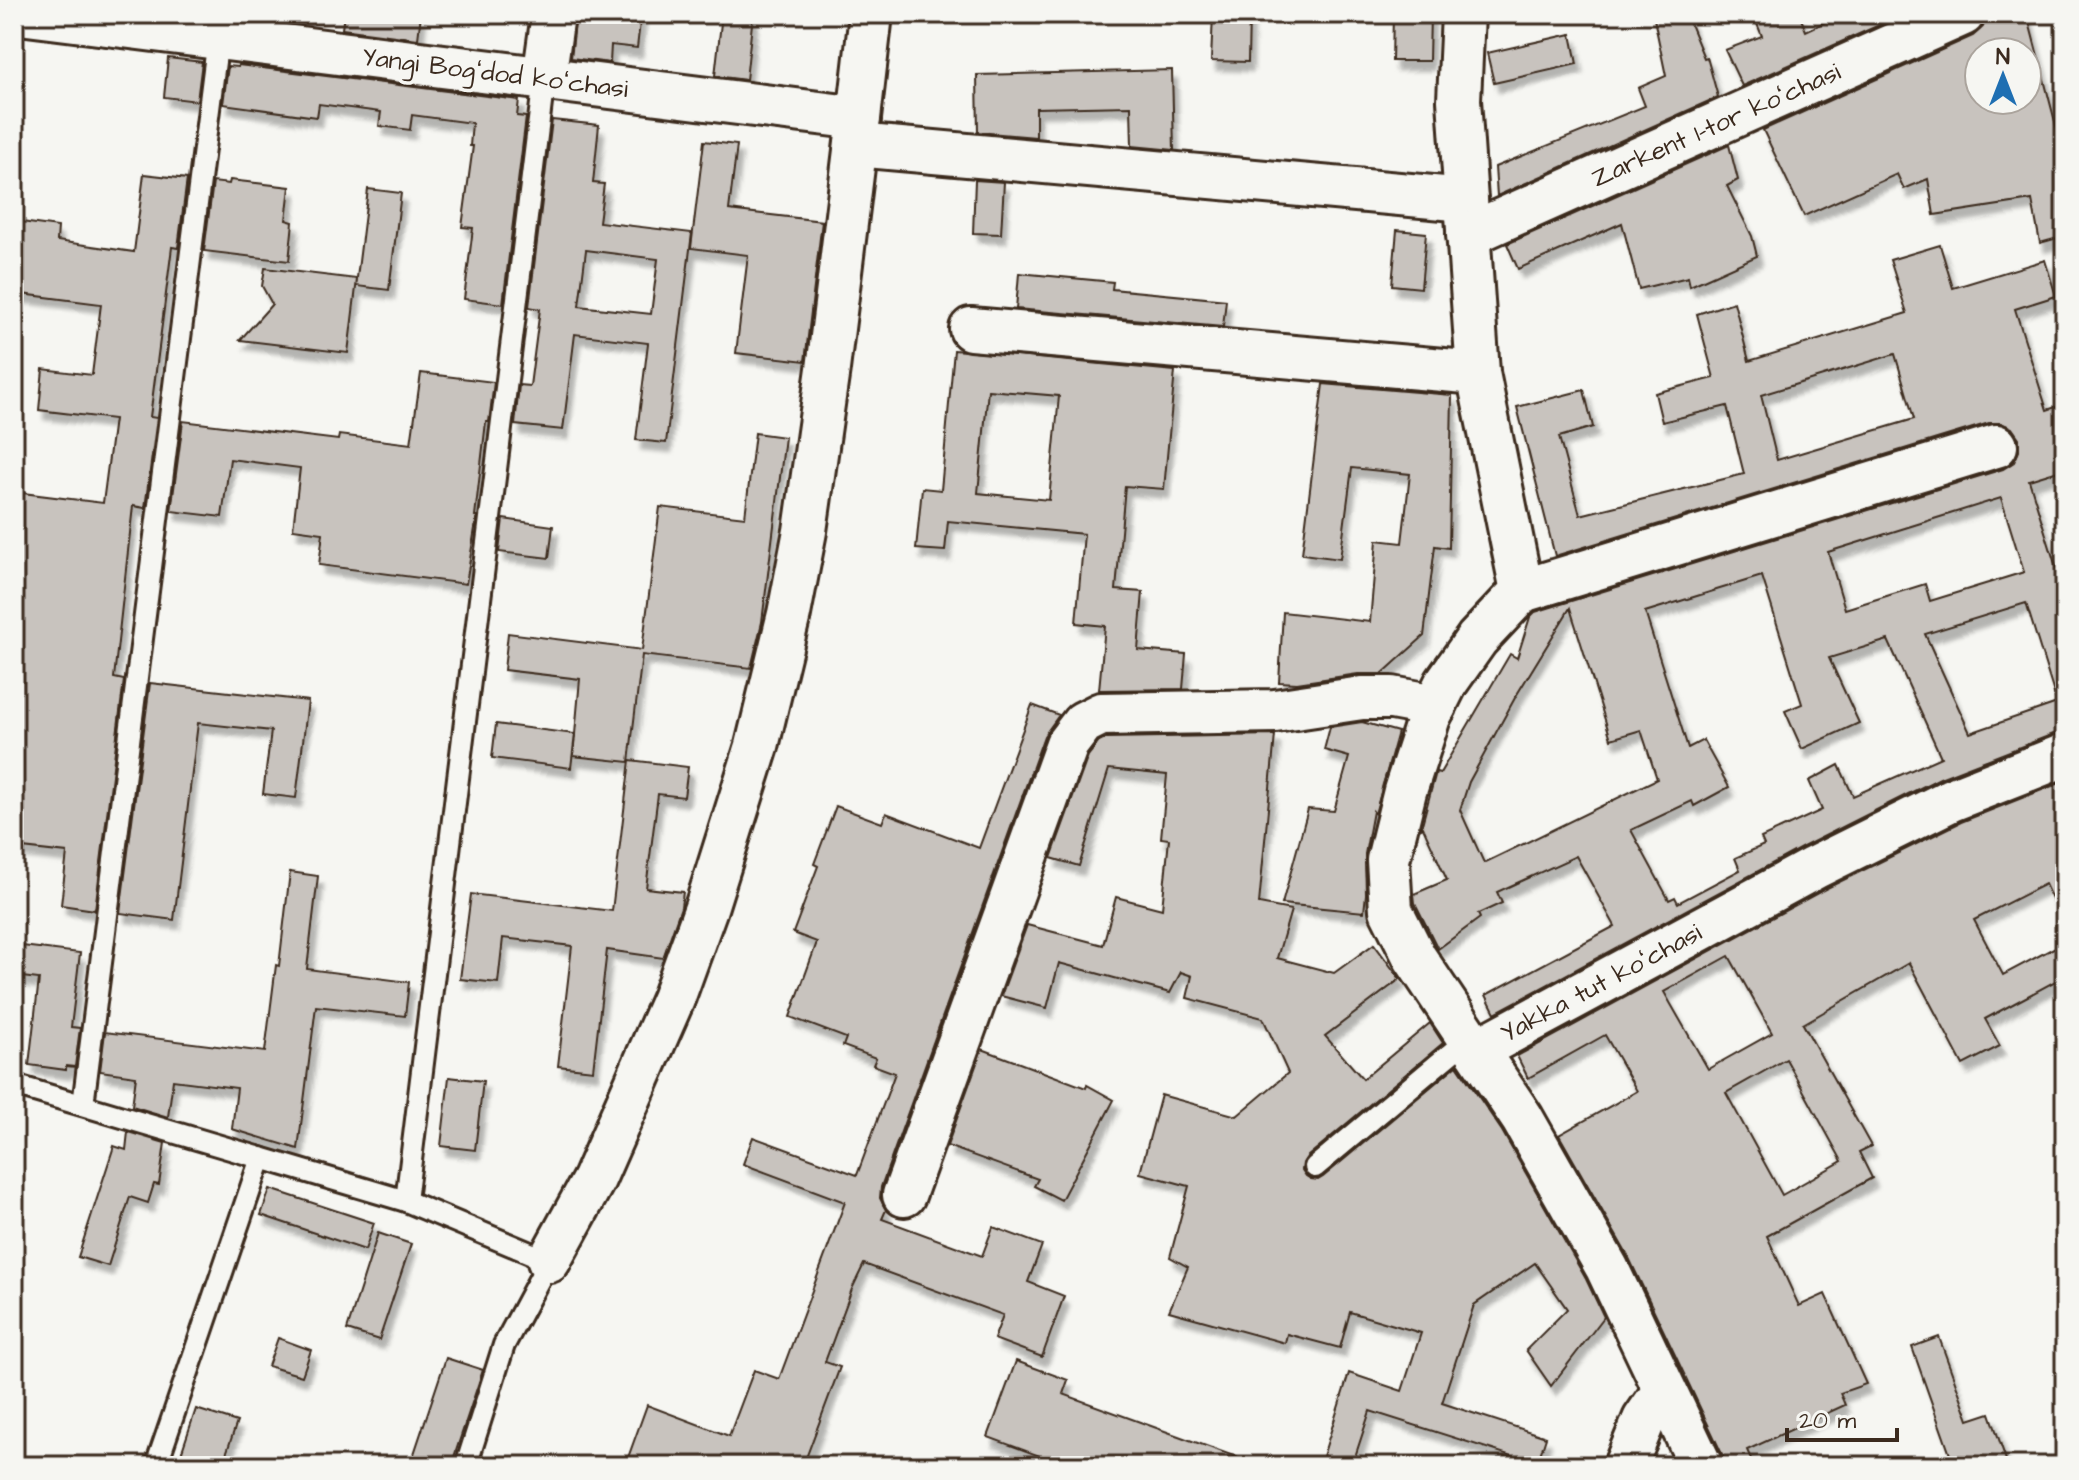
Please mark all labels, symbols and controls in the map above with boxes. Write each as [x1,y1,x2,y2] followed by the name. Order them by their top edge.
[1963,36,2043,116] north arrow
[360,39,630,109] street label: Yangi Bogʻdod koʻchasi
[1996,42,2010,73] text: N
[1586,54,1846,196] street label: Zarkent 1-tor koʻchasi
[1494,915,1708,1051] street label: Yakka tut koʻchasi
[1787,1392,1897,1442] scale bar
[1799,1404,1856,1438] text: 20 m

